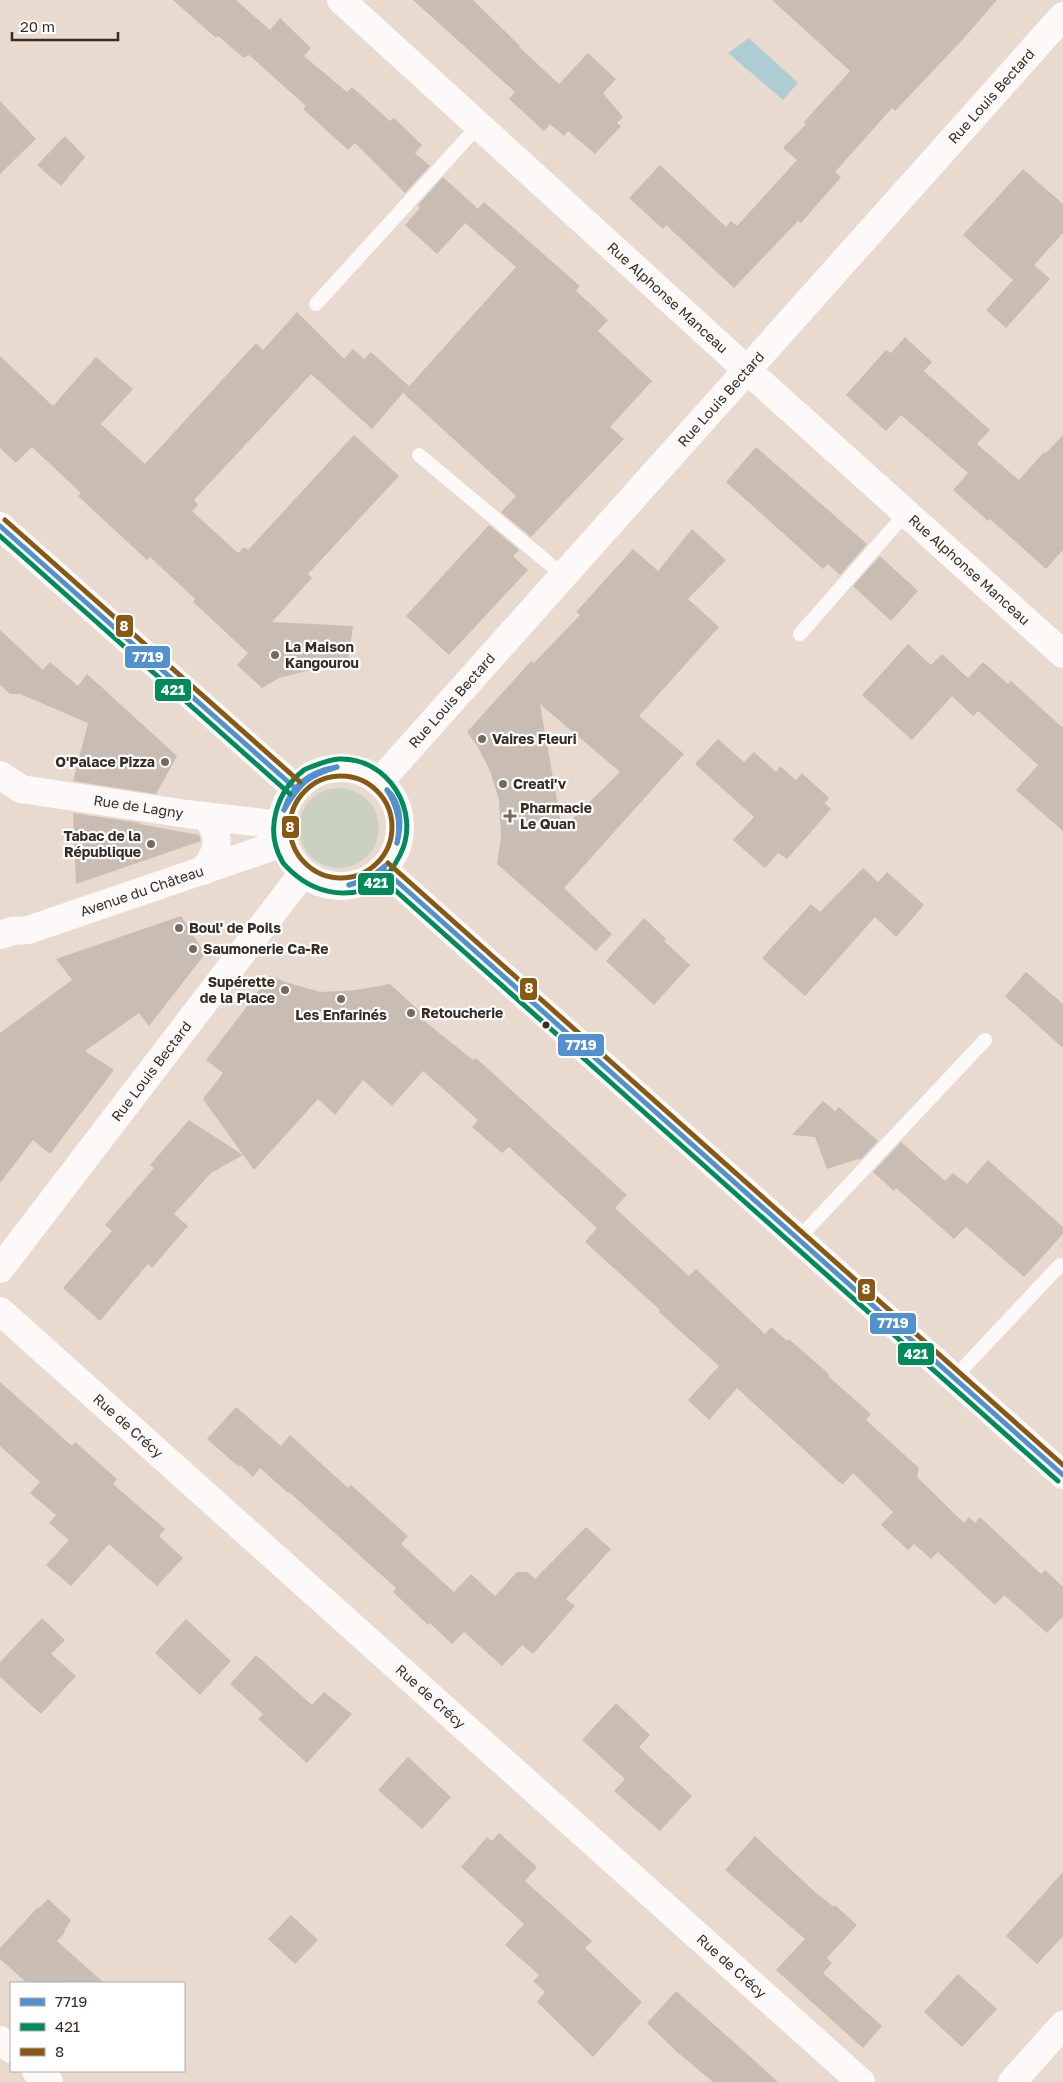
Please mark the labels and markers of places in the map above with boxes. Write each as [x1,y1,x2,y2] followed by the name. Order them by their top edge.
[285,638,359,671] place label: La Maison Kangourou
[269,649,281,661] marker: La Maison Kangourou
[492,730,577,747] place label: Vaires Fleuri
[476,733,488,745] marker: Vaires Fleuri
[55,753,155,770] place label: O'Palace Pizza
[159,756,171,768] marker: O'Palace Pizza
[513,775,567,792] place label: Creati'v
[497,778,509,790] marker: Creati'v
[520,799,592,832] place label: Pharmacie Le Quan
[504,810,516,822] marker: Pharmacie Le Quan
[63,827,141,860] place label: Tabac de la République
[145,838,157,850] marker: Tabac de la République
[189,919,281,936] place label: Boul' de Poils
[173,922,185,934] marker: Boul' de Poils
[203,940,328,957] place label: Saumonerie Ca-Re
[187,943,199,955] marker: Saumonerie Ca-Re
[200,973,275,1006] place label: Supérette de la Place
[279,984,291,996] marker: Supérette de la Place
[335,993,347,1005] marker: Les Enfarinés
[421,1004,503,1021] place label: Retoucherie
[295,1006,387,1023] place label: Les Enfarinés
[405,1007,417,1019] marker: Retoucherie
[541,1020,551,1030] unlabelled marker

